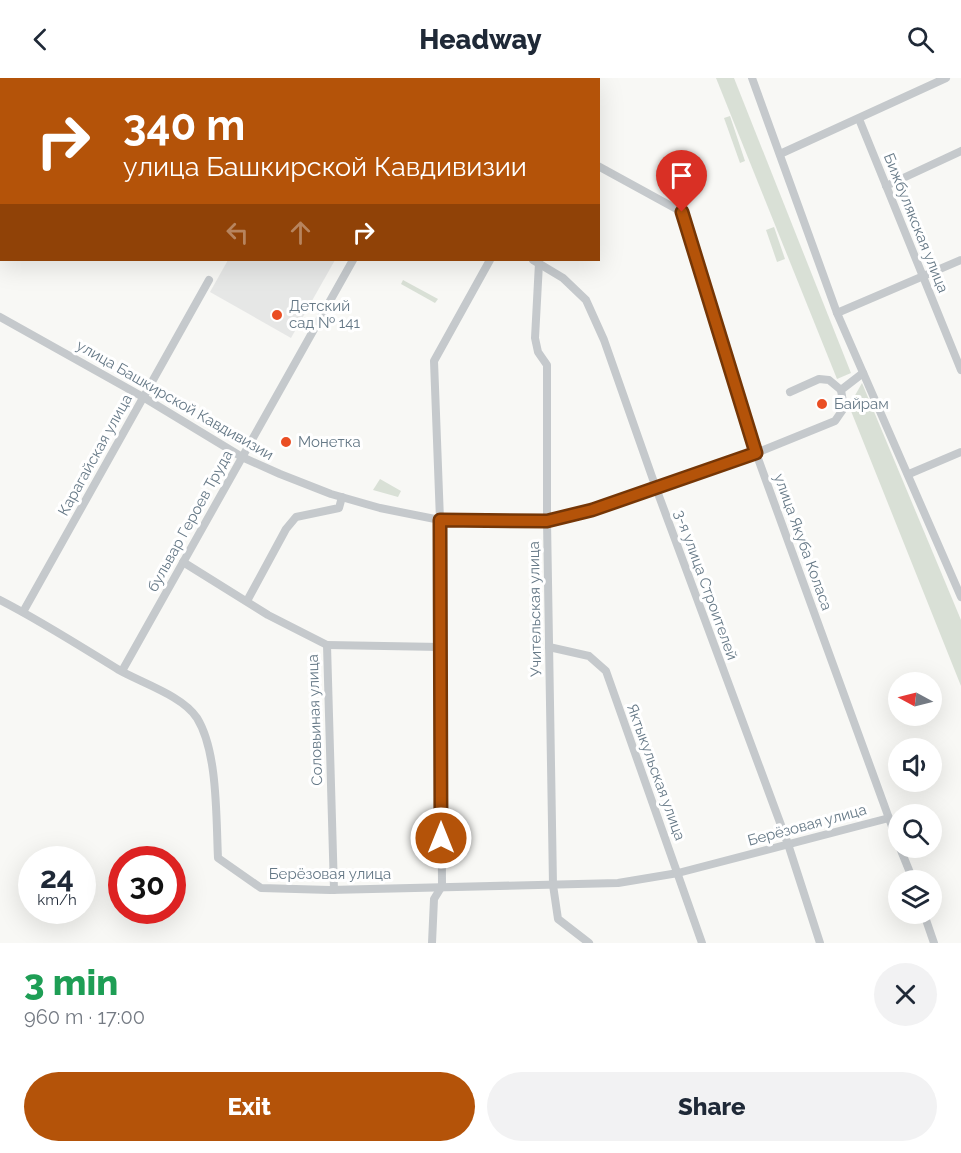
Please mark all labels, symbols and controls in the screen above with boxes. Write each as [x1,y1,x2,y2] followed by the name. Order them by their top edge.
[24,23,57,56] icon: back
[904,23,937,56] icon: search
[419,24,542,55] text: Headway
[123,101,245,150] text: 340 m
[24,102,102,180] icon: right
[656,150,707,212] pin
[123,151,527,182] text: улица Башкирской Кавдивизии
[880,151,952,295] street label: Бижбулякская улица
[665,159,698,192] icon: arrive
[221,216,254,249] icon: left
[284,216,317,249] icon: ahead
[347,216,380,249] icon: right
[289,297,360,332] place label: Детский сад № 141
[270,308,284,322] marker: Детский сад № 141
[73,336,277,464] street label: улица Башкирской Кавдивизии
[54,391,136,519] street label: Карагайская улица
[834,395,889,413] place label: Байрам
[815,397,829,411] marker: Байрам
[298,433,361,451] place label: Монетка
[279,435,293,449] marker: Монетка
[144,447,236,595] street label: бульвар Героев Труда
[770,471,836,613] street label: улица Якуба Коласа
[670,507,742,663] street label: 3-я улица Строителей
[525,541,545,677] street label: Учительская улица
[304,654,326,786] street label: Соловьиная улица
[888,672,942,726] north arrow
[888,672,942,924] map controls
[623,701,689,843] street label: Яктыкульская улица
[888,738,942,792] button: sound
[746,800,868,850] street label: Берёзовая улица
[888,804,942,858] button: search
[409,806,473,870] position arrow
[108,846,186,924] speed limit sign: 30
[40,860,74,895] text: 24
[269,865,391,883] street label: Берёзовая улица
[888,870,942,924] button: layers
[37,891,77,909] text: km/h
[24,961,118,1003] text: 3 min
[874,963,937,1026] button: close
[24,1005,145,1029] text: 960 m · 17:00
[24,1072,475,1141] button: Exit
[487,1072,937,1141] button: Share

